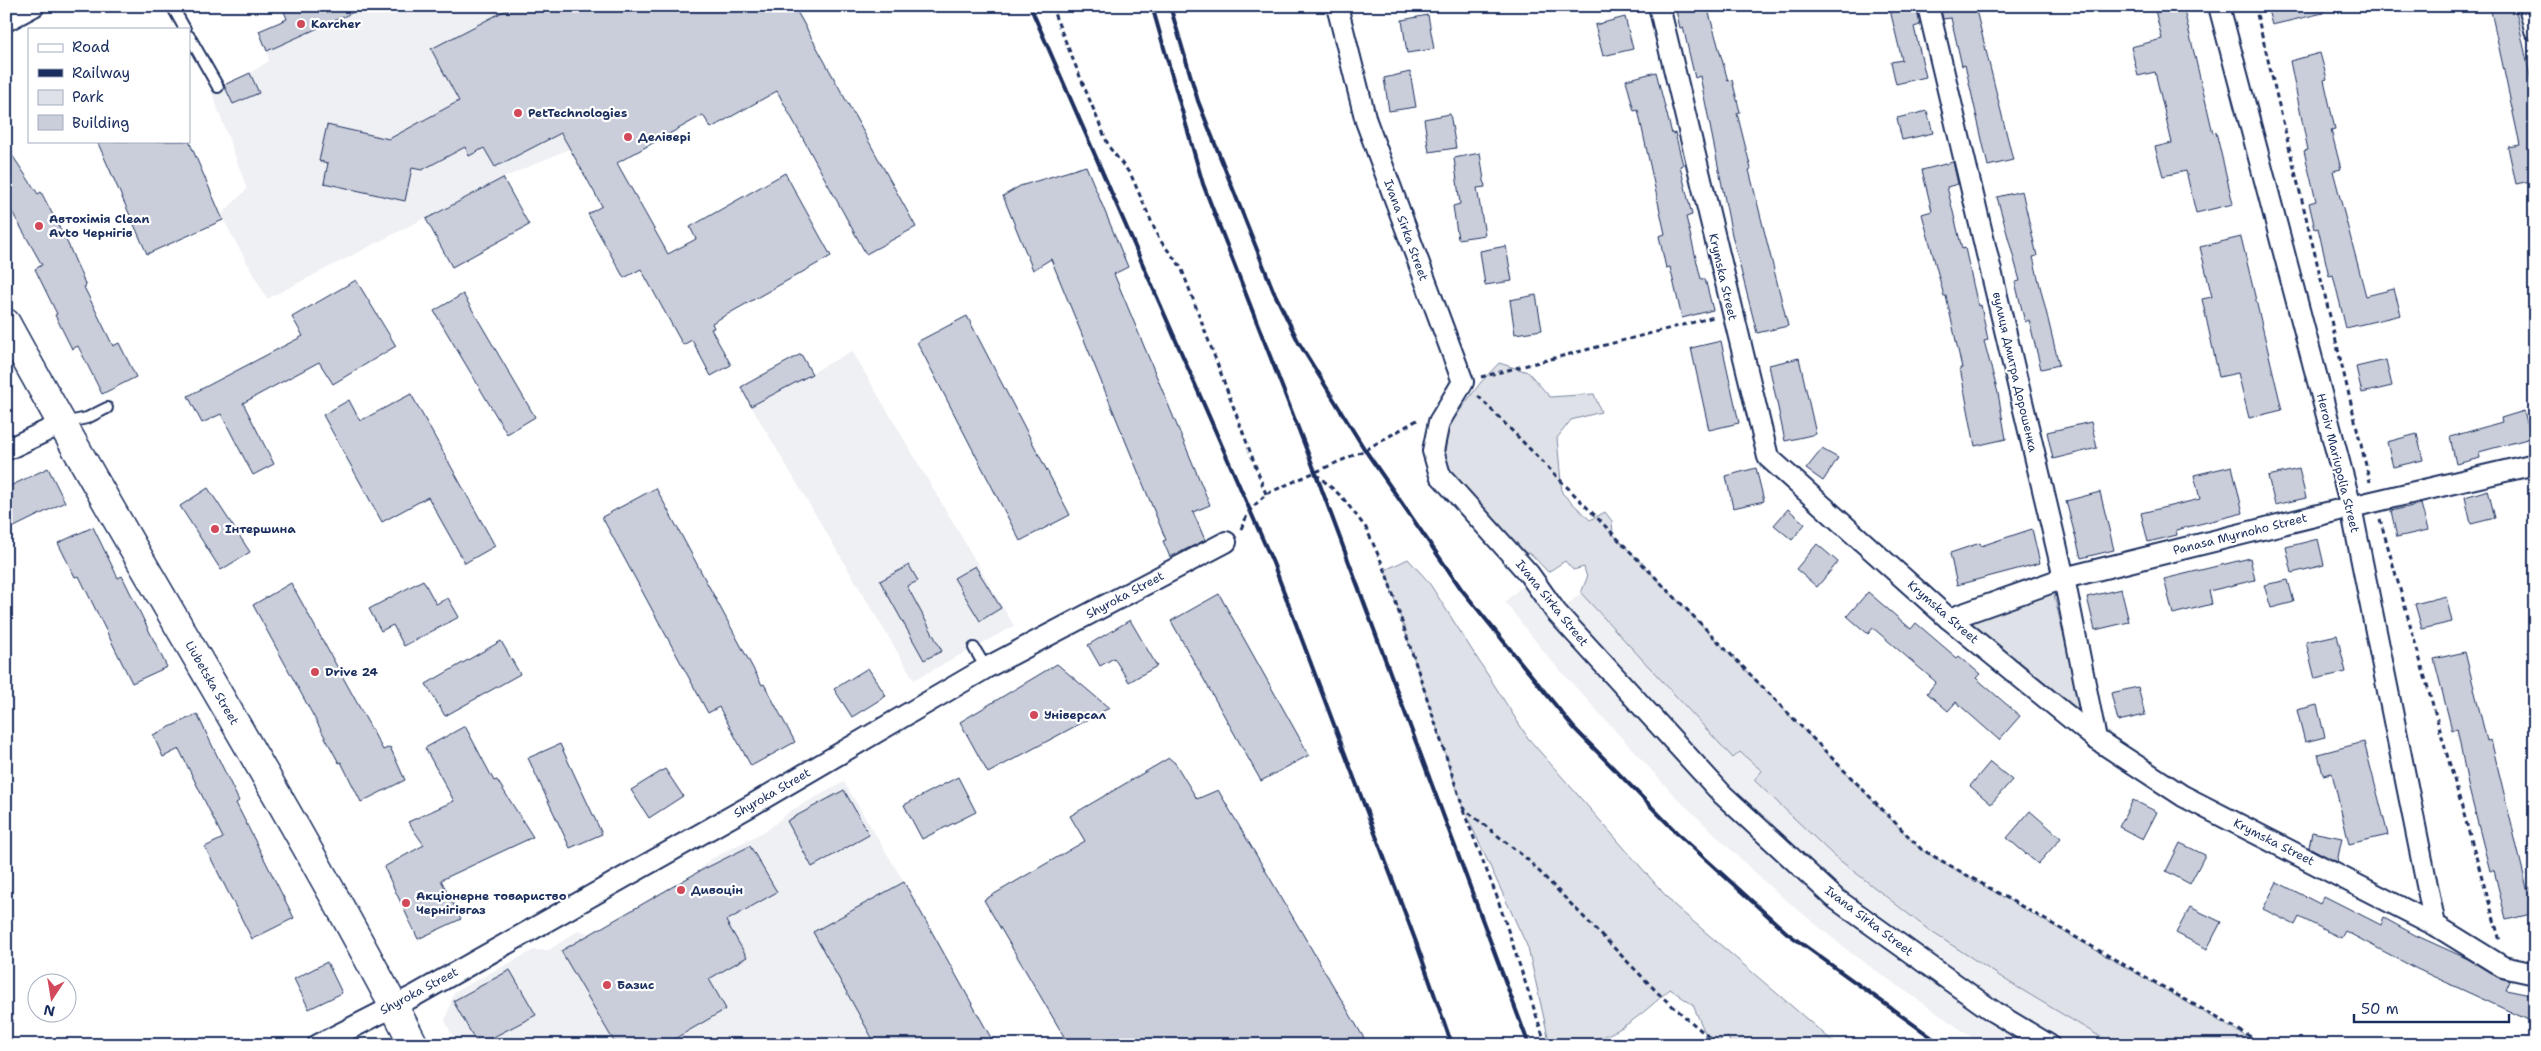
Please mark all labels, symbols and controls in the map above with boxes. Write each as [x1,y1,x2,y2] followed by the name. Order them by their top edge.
[311,16,362,32] place label: Kаrcher
[295,18,307,30] marker: Kаrcher
[28,28,190,142] legend
[72,37,110,57] text: Road
[72,63,130,83] text: Railway
[72,87,104,107] text: Park
[528,105,627,121] place label: PetTechnologies
[512,107,524,119] marker: PetTechnologies
[72,113,129,133] text: Building
[638,129,691,145] place label: Делівері
[622,131,634,143] marker: Делівері
[1380,177,1432,283] street label: Ivana Sirka Street
[49,211,150,241] place label: Автохімія Clean Avto Чернігів
[33,220,45,232] marker: Автохімія Clean Avto Чернігів
[1705,232,1741,322] street label: Krymska Street
[1989,290,2041,454] street label: вулиця Дмитра Дорошенка
[2313,392,2363,534] street label: Heroiv Mariupolia Street
[2171,510,2309,558] street label: Panasa Myrnoho Street
[225,521,296,537] place label: Інтершина
[209,523,221,535] marker: Інтершина
[1512,556,1592,650] street label: Ivana Sirka Street
[1083,568,1167,622] street label: Shyroka Street
[1904,577,1982,647] street label: Krymska Street
[181,638,243,728] street label: Liubetska Street
[325,664,379,680] place label: Drive 24
[309,666,321,678] marker: Drive 24
[1044,707,1107,723] place label: Універсал
[1028,709,1040,721] marker: Універсал
[731,765,813,821] street label: Shyroka Street
[2231,815,2317,869] street label: Krymska Street
[691,882,743,898] place label: Дивоцін
[1822,882,1916,960] street label: Ivana Sirka Street
[675,884,687,896] marker: Дивоцін
[416,888,567,918] place label: Акціонерне товариство Чернігівгаз
[400,897,412,909] marker: Акціонерне товариство Чернігівгаз
[377,964,461,1018] street label: Shyroka Street
[28,974,78,1024] north arrow
[617,977,654,993] place label: Базис
[601,979,613,991] marker: Базис
[2354,991,2508,1023] scale bar
[2361,999,2399,1019] text: 50 m
[42,1001,57,1021] text: N

